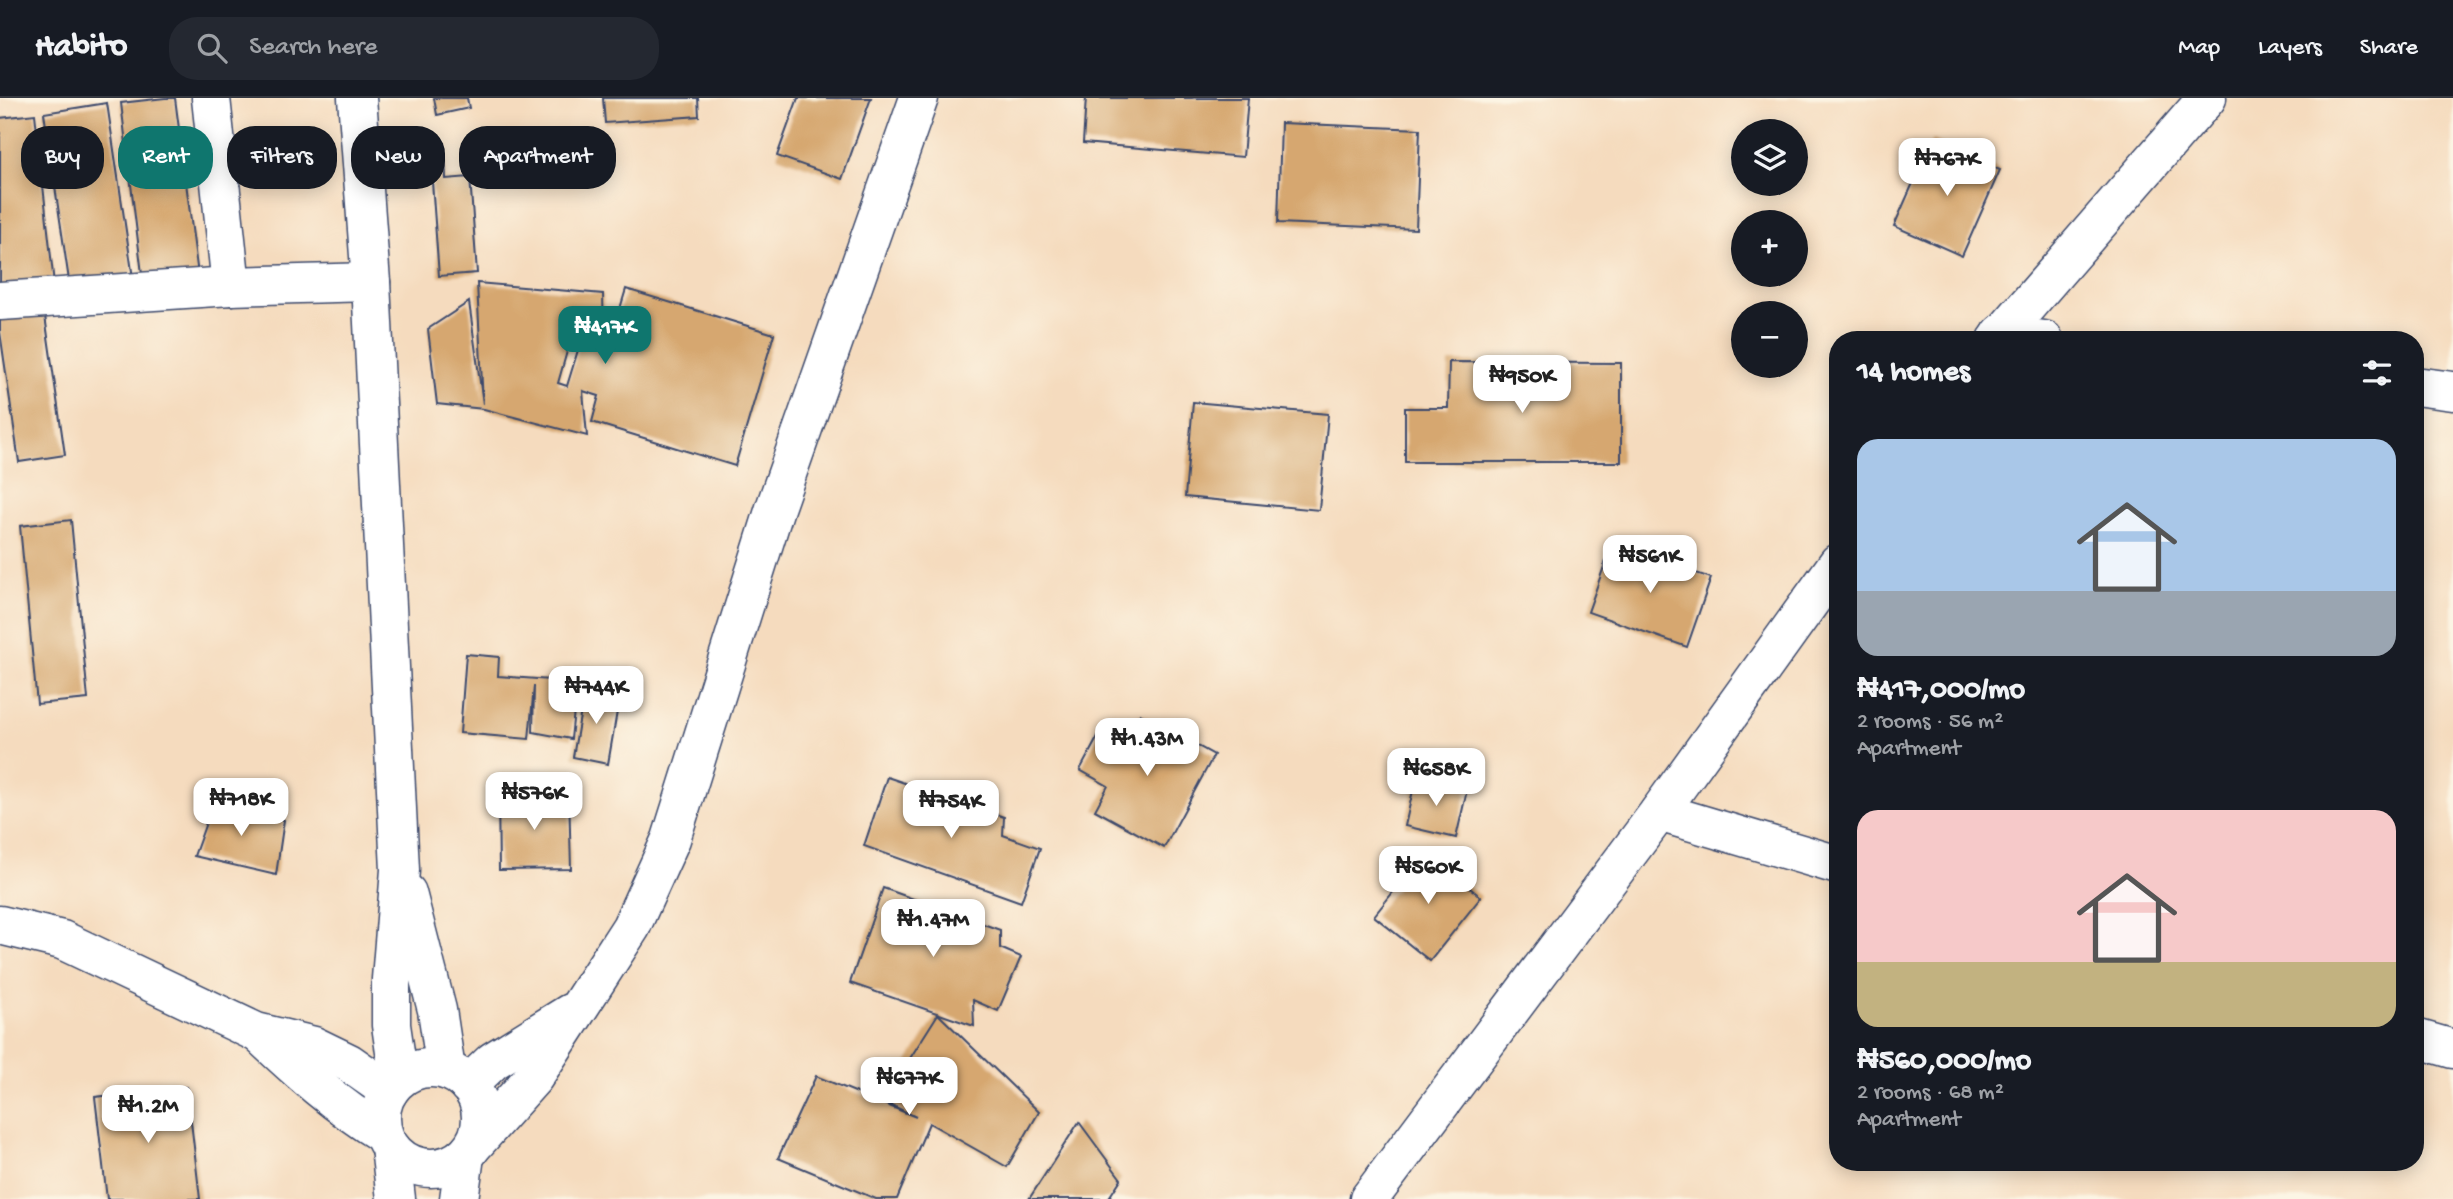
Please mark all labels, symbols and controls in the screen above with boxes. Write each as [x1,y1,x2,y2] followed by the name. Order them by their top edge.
[169,17,659,80] search box
[35,29,127,67] text: Habito
[193,29,231,67] icon: search
[249,33,377,64] text: Search here
[2178,34,2220,63] text: Map
[2258,34,2322,63] text: Layers
[2360,34,2418,63] text: Share
[1731,119,1808,378] map controls
[1731,119,1808,196] button: layers
[21,126,104,189] chip: Buy
[118,126,213,189] chip: Rent
[227,126,337,189] chip: Filters
[351,126,445,189] chip: New
[459,126,616,189] chip: Apartment
[1898,139,1996,198] pin: ₦767K
[1915,147,1979,174] text: ₦767K
[1731,210,1808,287] button: +
[1731,301,1808,378] button: −
[556,306,654,366] pin: ₦417K
[574,315,636,342] text: ₦417K
[2358,354,2396,392] icon: filters
[1473,356,1571,415] pin: ₦950K
[1857,356,1970,391] text: 14 homes
[1489,364,1555,391] text: ₦950K
[2064,484,2190,610] icon: home
[1601,536,1699,595] pin: ₦561K
[1619,544,1681,571] text: ₦561K
[547,666,645,726] pin: ₦744K
[1857,674,2025,709] text: ₦417,000/mo
[564,675,628,702] text: ₦744K
[1857,709,2003,736] text: 2 rooms · 56 m²
[1090,718,1204,778] pin: ₦1.43M
[1111,727,1183,754] text: ₦1.43M
[1857,736,1961,763] text: Apartment
[1387,748,1485,808] pin: ₦658K
[1403,757,1469,784] text: ₦658K
[485,772,583,832] pin: ₦576K
[192,778,290,838] pin: ₦718K
[902,780,1000,840] pin: ₦754K
[502,781,567,808] text: ₦576K
[209,787,273,814] text: ₦718K
[919,789,983,816] text: ₦754K
[1379,846,1477,906] pin: ₦560K
[1395,855,1461,882] text: ₦560K
[2064,855,2190,981] icon: home
[876,900,990,959] pin: ₦1.47M
[897,908,969,935] text: ₦1.47M
[1857,1045,2031,1080] text: ₦560,000/mo
[860,1058,958,1117] pin: ₦677K
[877,1066,941,1093] text: ₦677K
[1857,1080,2004,1107] text: 2 rooms · 68 m²
[99,1086,197,1145] pin: ₦1.2M
[118,1094,178,1121] text: ₦1.2M
[1857,1107,1961,1134] text: Apartment

